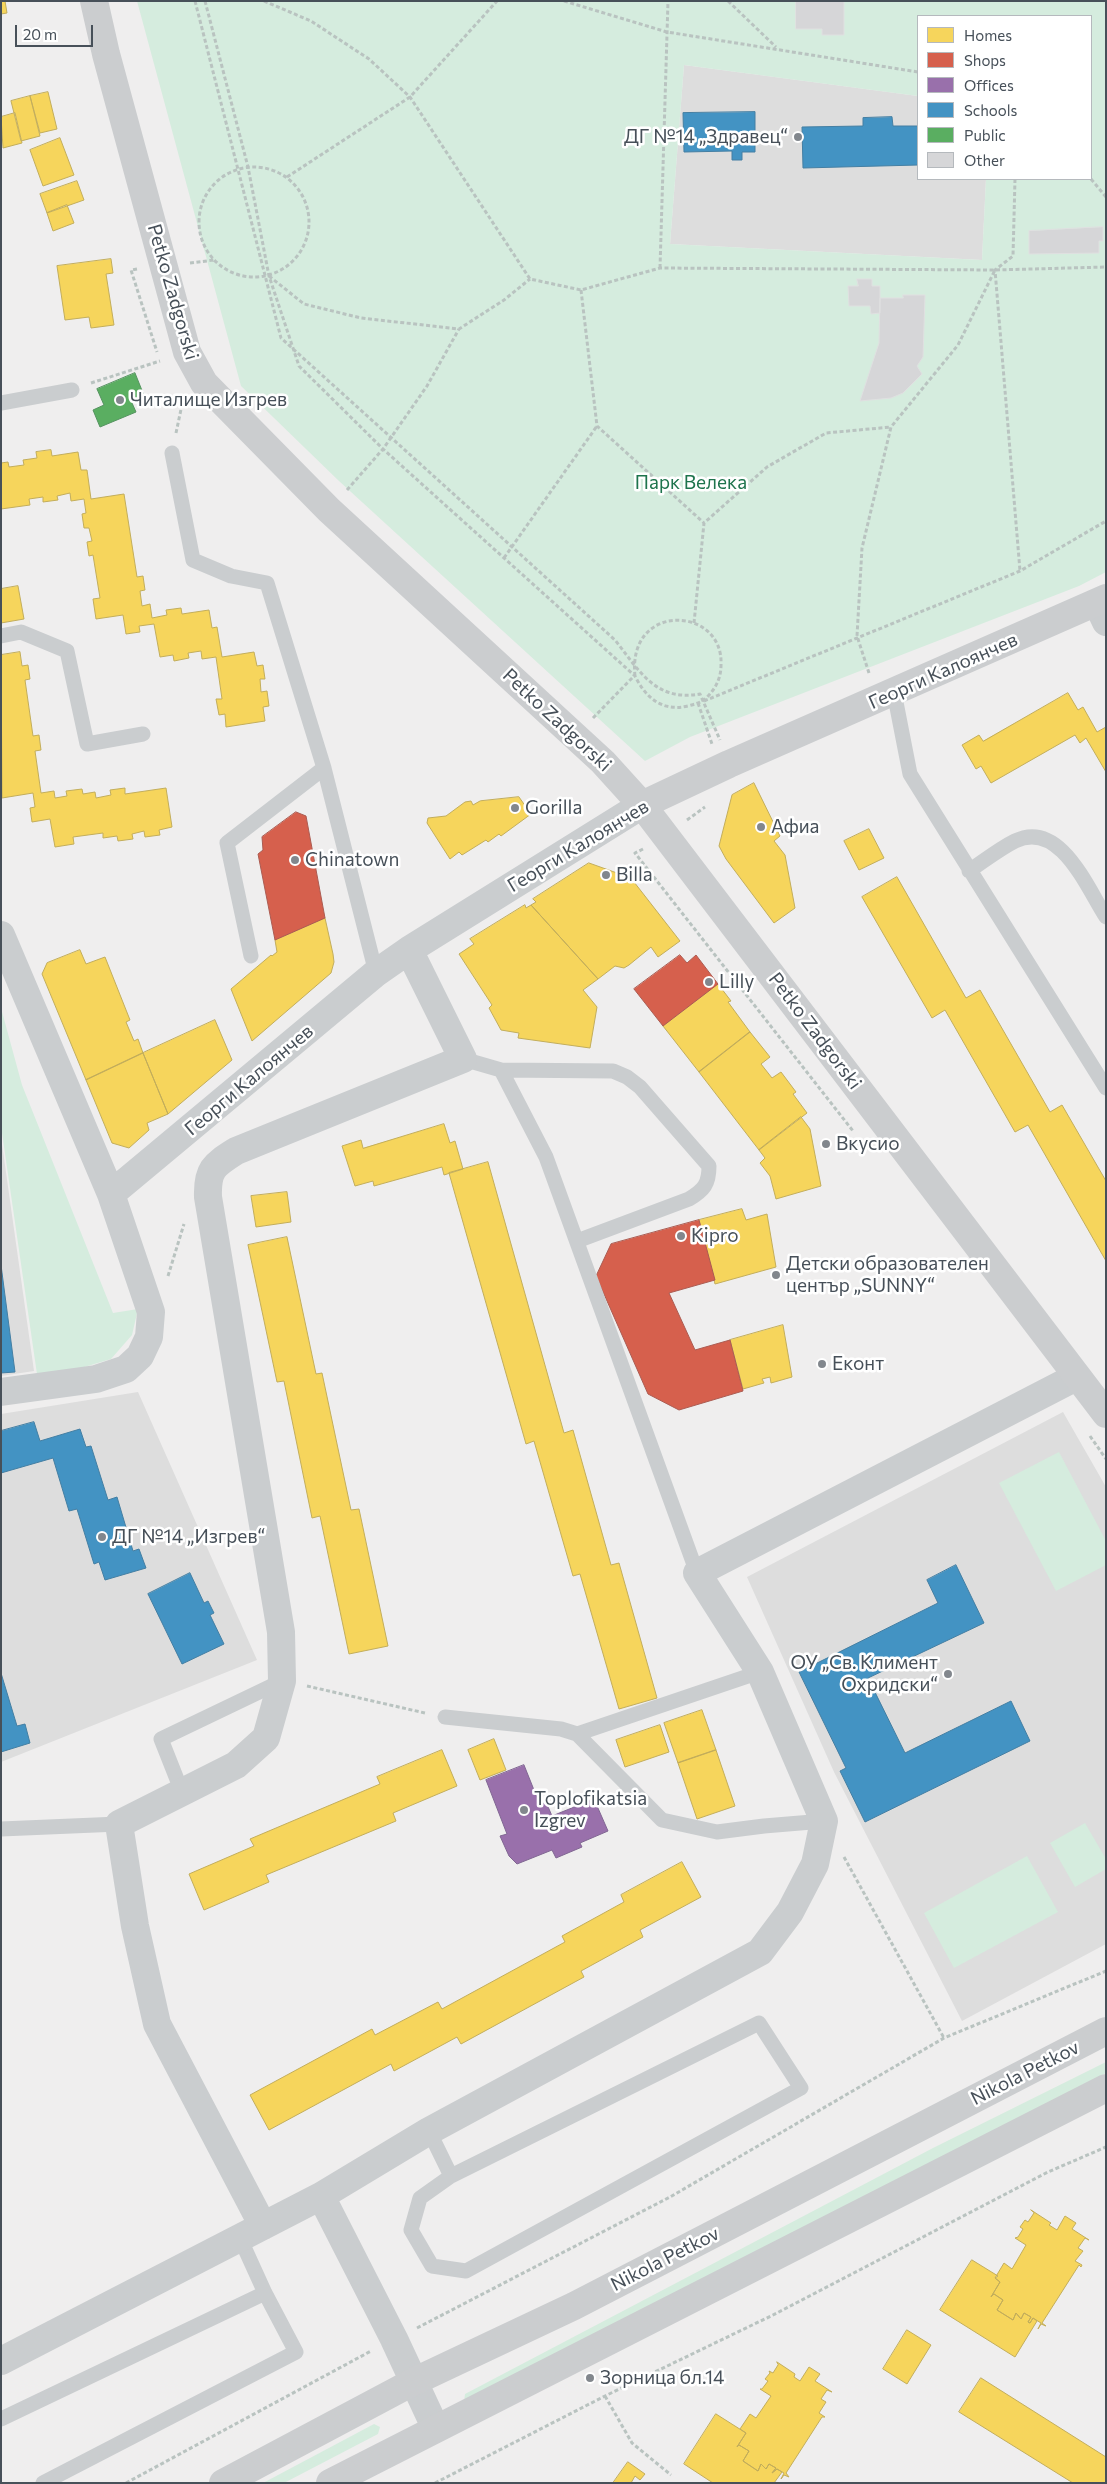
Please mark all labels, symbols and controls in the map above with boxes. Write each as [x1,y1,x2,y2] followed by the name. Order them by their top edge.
[18,15,95,47] scale bar
[917,15,1092,180] legend
[23,25,57,43] text: 20 m
[964,26,1012,44] text: Homes
[964,51,1006,69] text: Shops
[964,76,1014,94] text: Offices
[964,101,1017,119] text: Schools
[624,126,788,148] place label: ДГ №14 „Здравец“
[964,126,1006,144] text: Public
[792,131,804,143] marker: ДГ №14 „Здравец“
[964,151,1005,169] text: Other
[143,221,203,363] street label: Petko Zadgorski
[130,389,287,411] place label: Читалище Изгрев
[114,394,126,406] marker: Читалище Изгрев
[635,472,747,494] park label: Парк Велека
[865,628,1021,714] street label: Георги Калоянчев
[498,664,616,776] street label: Petko Zadgorski
[503,795,653,897] street label: Георги Калоянчев
[525,797,582,819] place label: Gorilla
[509,802,521,814] marker: Gorilla
[771,816,819,838] place label: Афиа
[755,821,767,833] marker: Афиа
[305,849,399,871] place label: Chinatown
[289,854,301,866] marker: Chinatown
[616,864,653,886] place label: Billa
[600,869,612,881] marker: Billa
[764,968,866,1094] street label: Petko Zadgorski
[719,971,754,993] place label: Lilly
[703,976,715,988] marker: Lilly
[180,1020,318,1140] street label: Георги Калоянчев
[836,1133,900,1155] place label: Вкусио
[820,1138,832,1150] marker: Вкусио
[691,1225,738,1247] place label: Kipro
[675,1230,687,1242] marker: Kipro
[786,1253,989,1297] place label: Детски образователен център „SUNNY“
[770,1269,782,1281] marker: Детски образователен център „SUNNY“
[832,1353,884,1375] place label: Еконт
[816,1358,828,1370] marker: Еконт
[112,1526,265,1548] place label: ДГ №14 „Изгрев“
[96,1531,108,1543] marker: ДГ №14 „Изгрев“
[791,1652,938,1696] place label: ОУ „Св. Климент Охридски“
[942,1668,954,1680] marker: ОУ „Св. Климент Охридски“
[534,1788,647,1832] place label: Toplofikatsia Izgrev
[518,1804,530,1816] marker: Toplofikatsia Izgrev
[967,2036,1083,2110] street label: Nikola Petkov
[607,2222,723,2296] street label: Nikola Petkov
[600,2367,724,2389] place label: Зорница бл.14
[584,2372,596,2384] marker: Зорница бл.14

